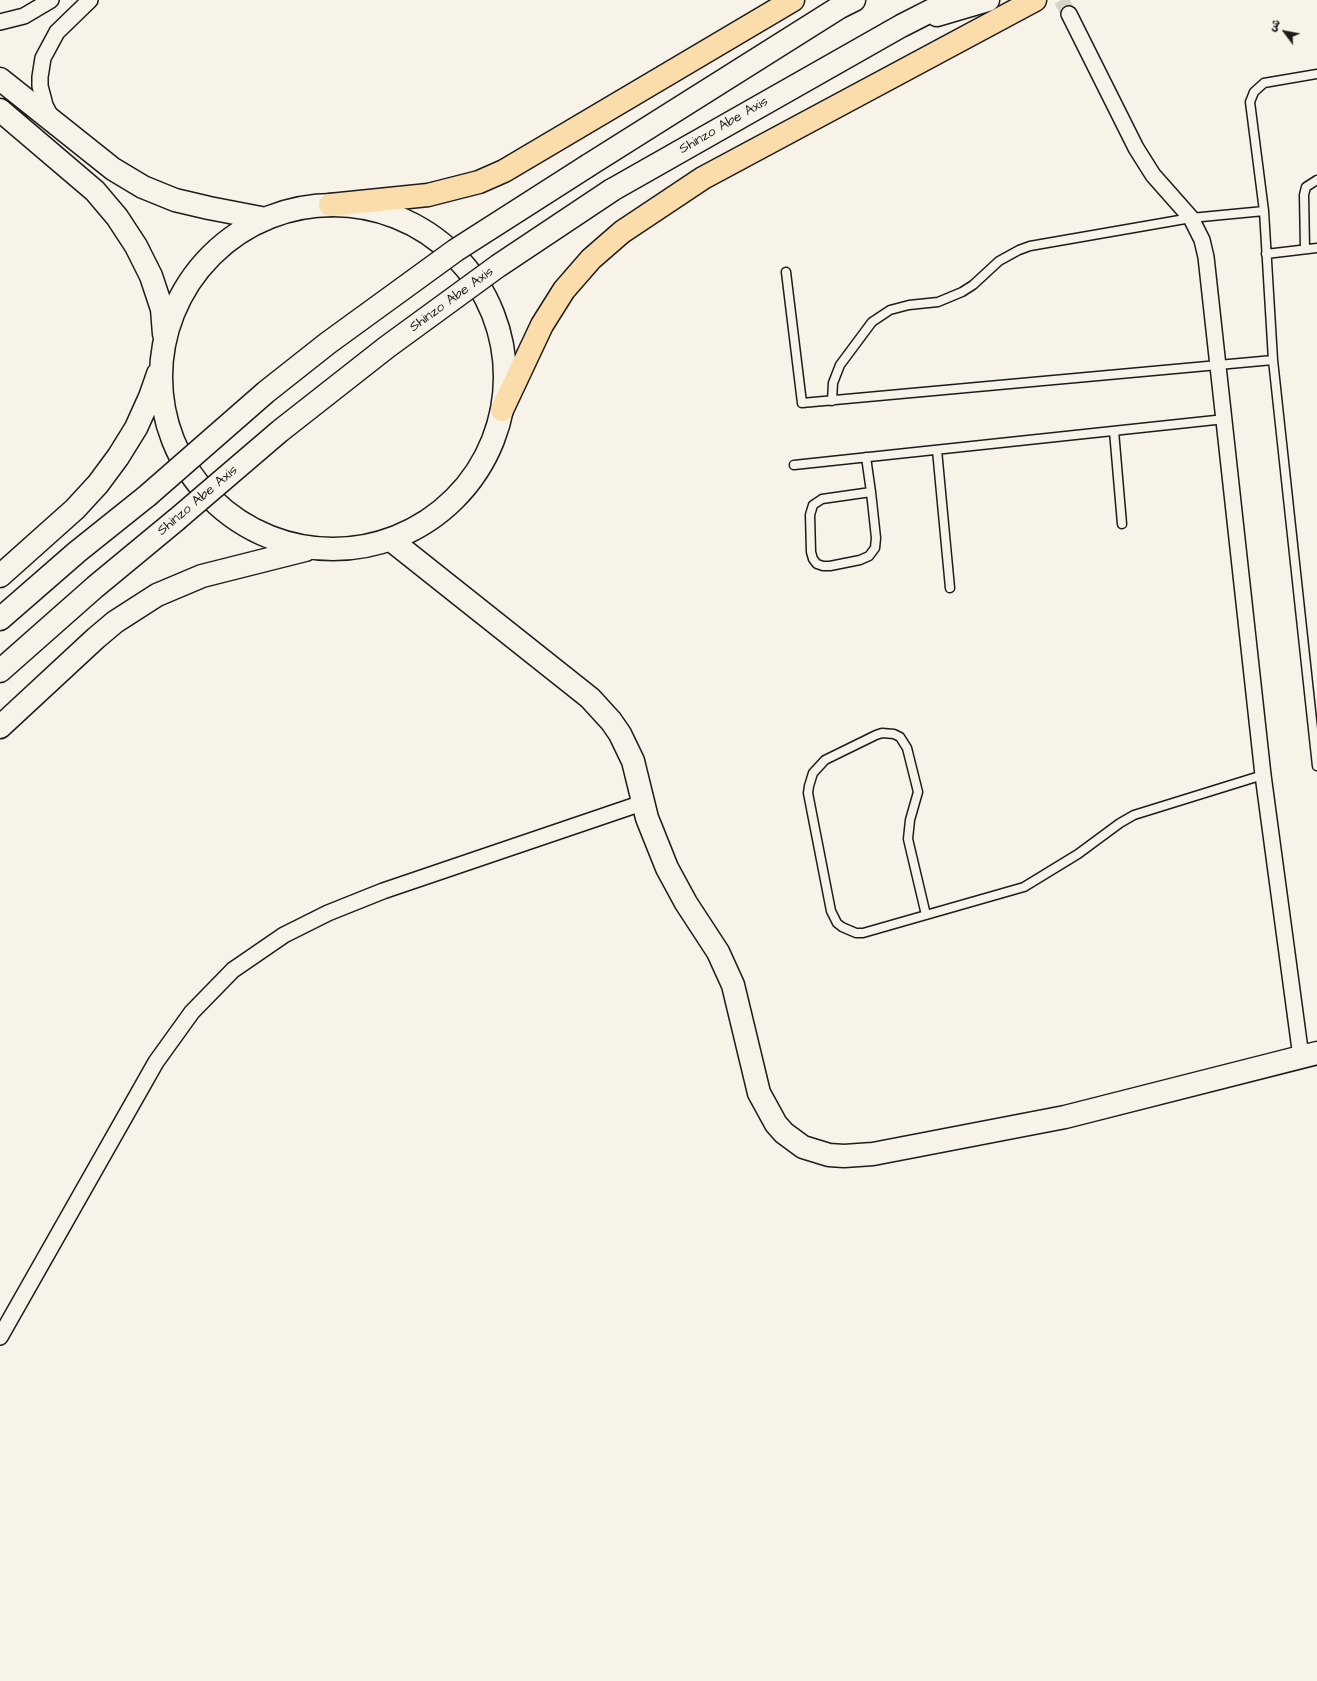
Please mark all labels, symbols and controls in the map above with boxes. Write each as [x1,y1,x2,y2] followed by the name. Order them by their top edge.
[1265,12,1305,52] north arrow
[1265,16,1284,34] text: ش
[676,94,772,158] street label: Shinzo Abe Axis
[407,264,497,336] street label: Shinzo Abe Axis
[154,462,242,540] street label: Shinzo Abe Axis

